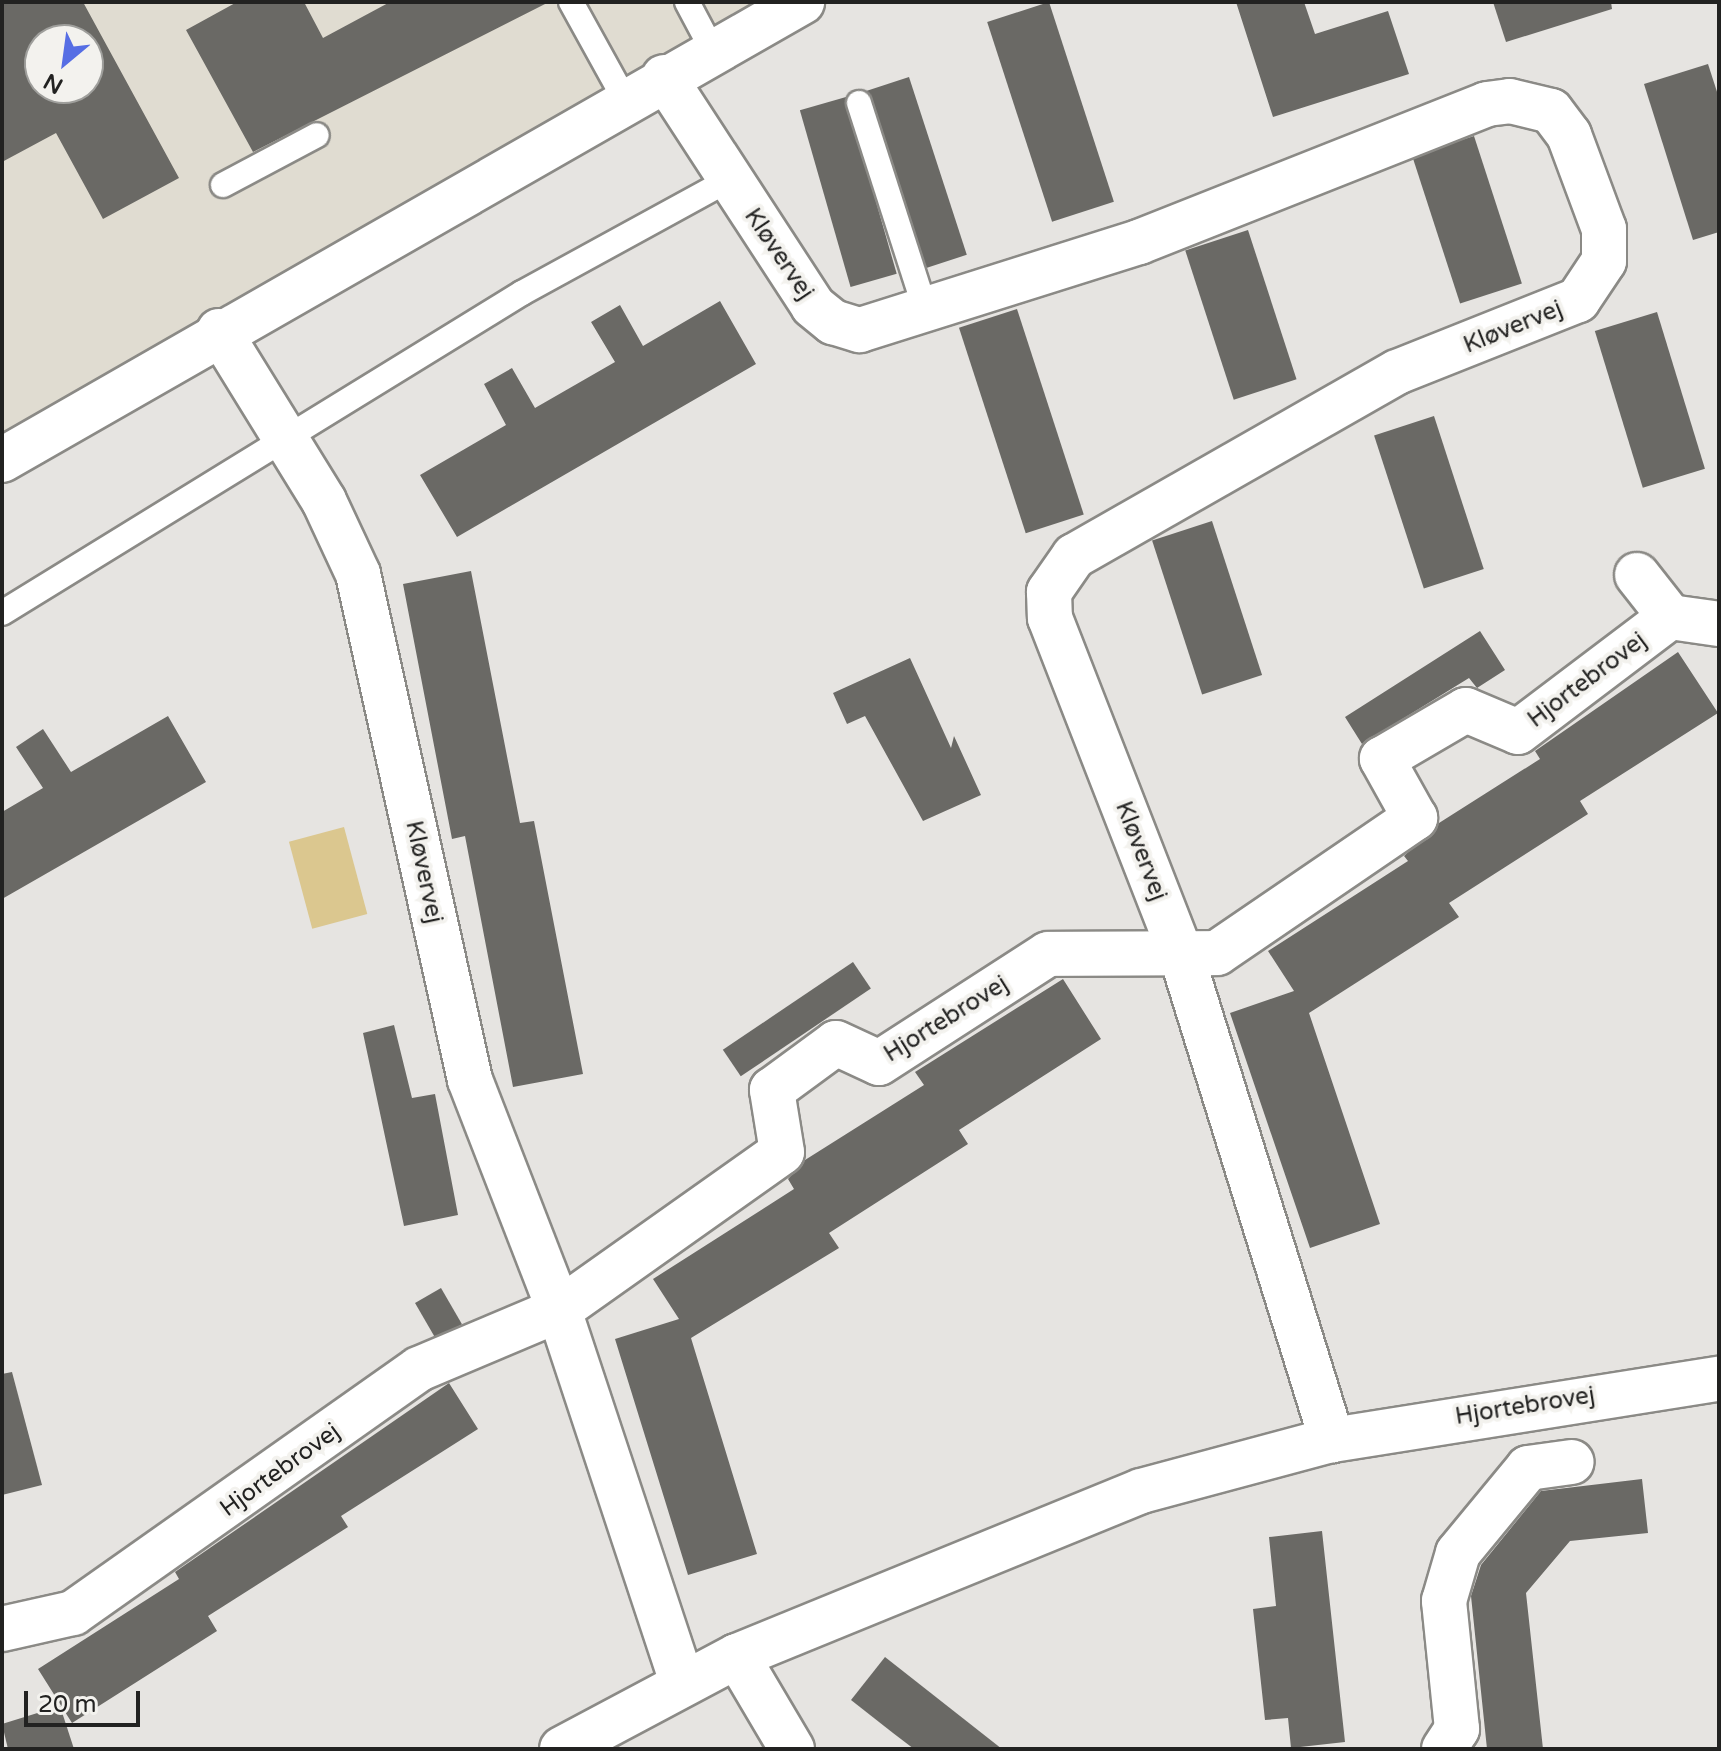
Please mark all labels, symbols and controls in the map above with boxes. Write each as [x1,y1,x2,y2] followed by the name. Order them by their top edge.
[24,24,104,104] north arrow
[39,68,67,99] text: N
[738,203,820,305] street label: Kløvervej
[1459,294,1567,360] street label: Kløvervej
[1522,626,1652,734] street label: Hjortebrovej
[1109,797,1173,905] street label: Kløvervej
[399,818,449,926] street label: Kløvervej
[879,969,1013,1069] street label: Hjortebrovej
[1453,1381,1597,1431] street label: Hjortebrovej
[215,1417,345,1523] street label: Hjortebrovej
[28,1675,144,1725] scale bar
[38,1690,96,1719] text: 20 m

